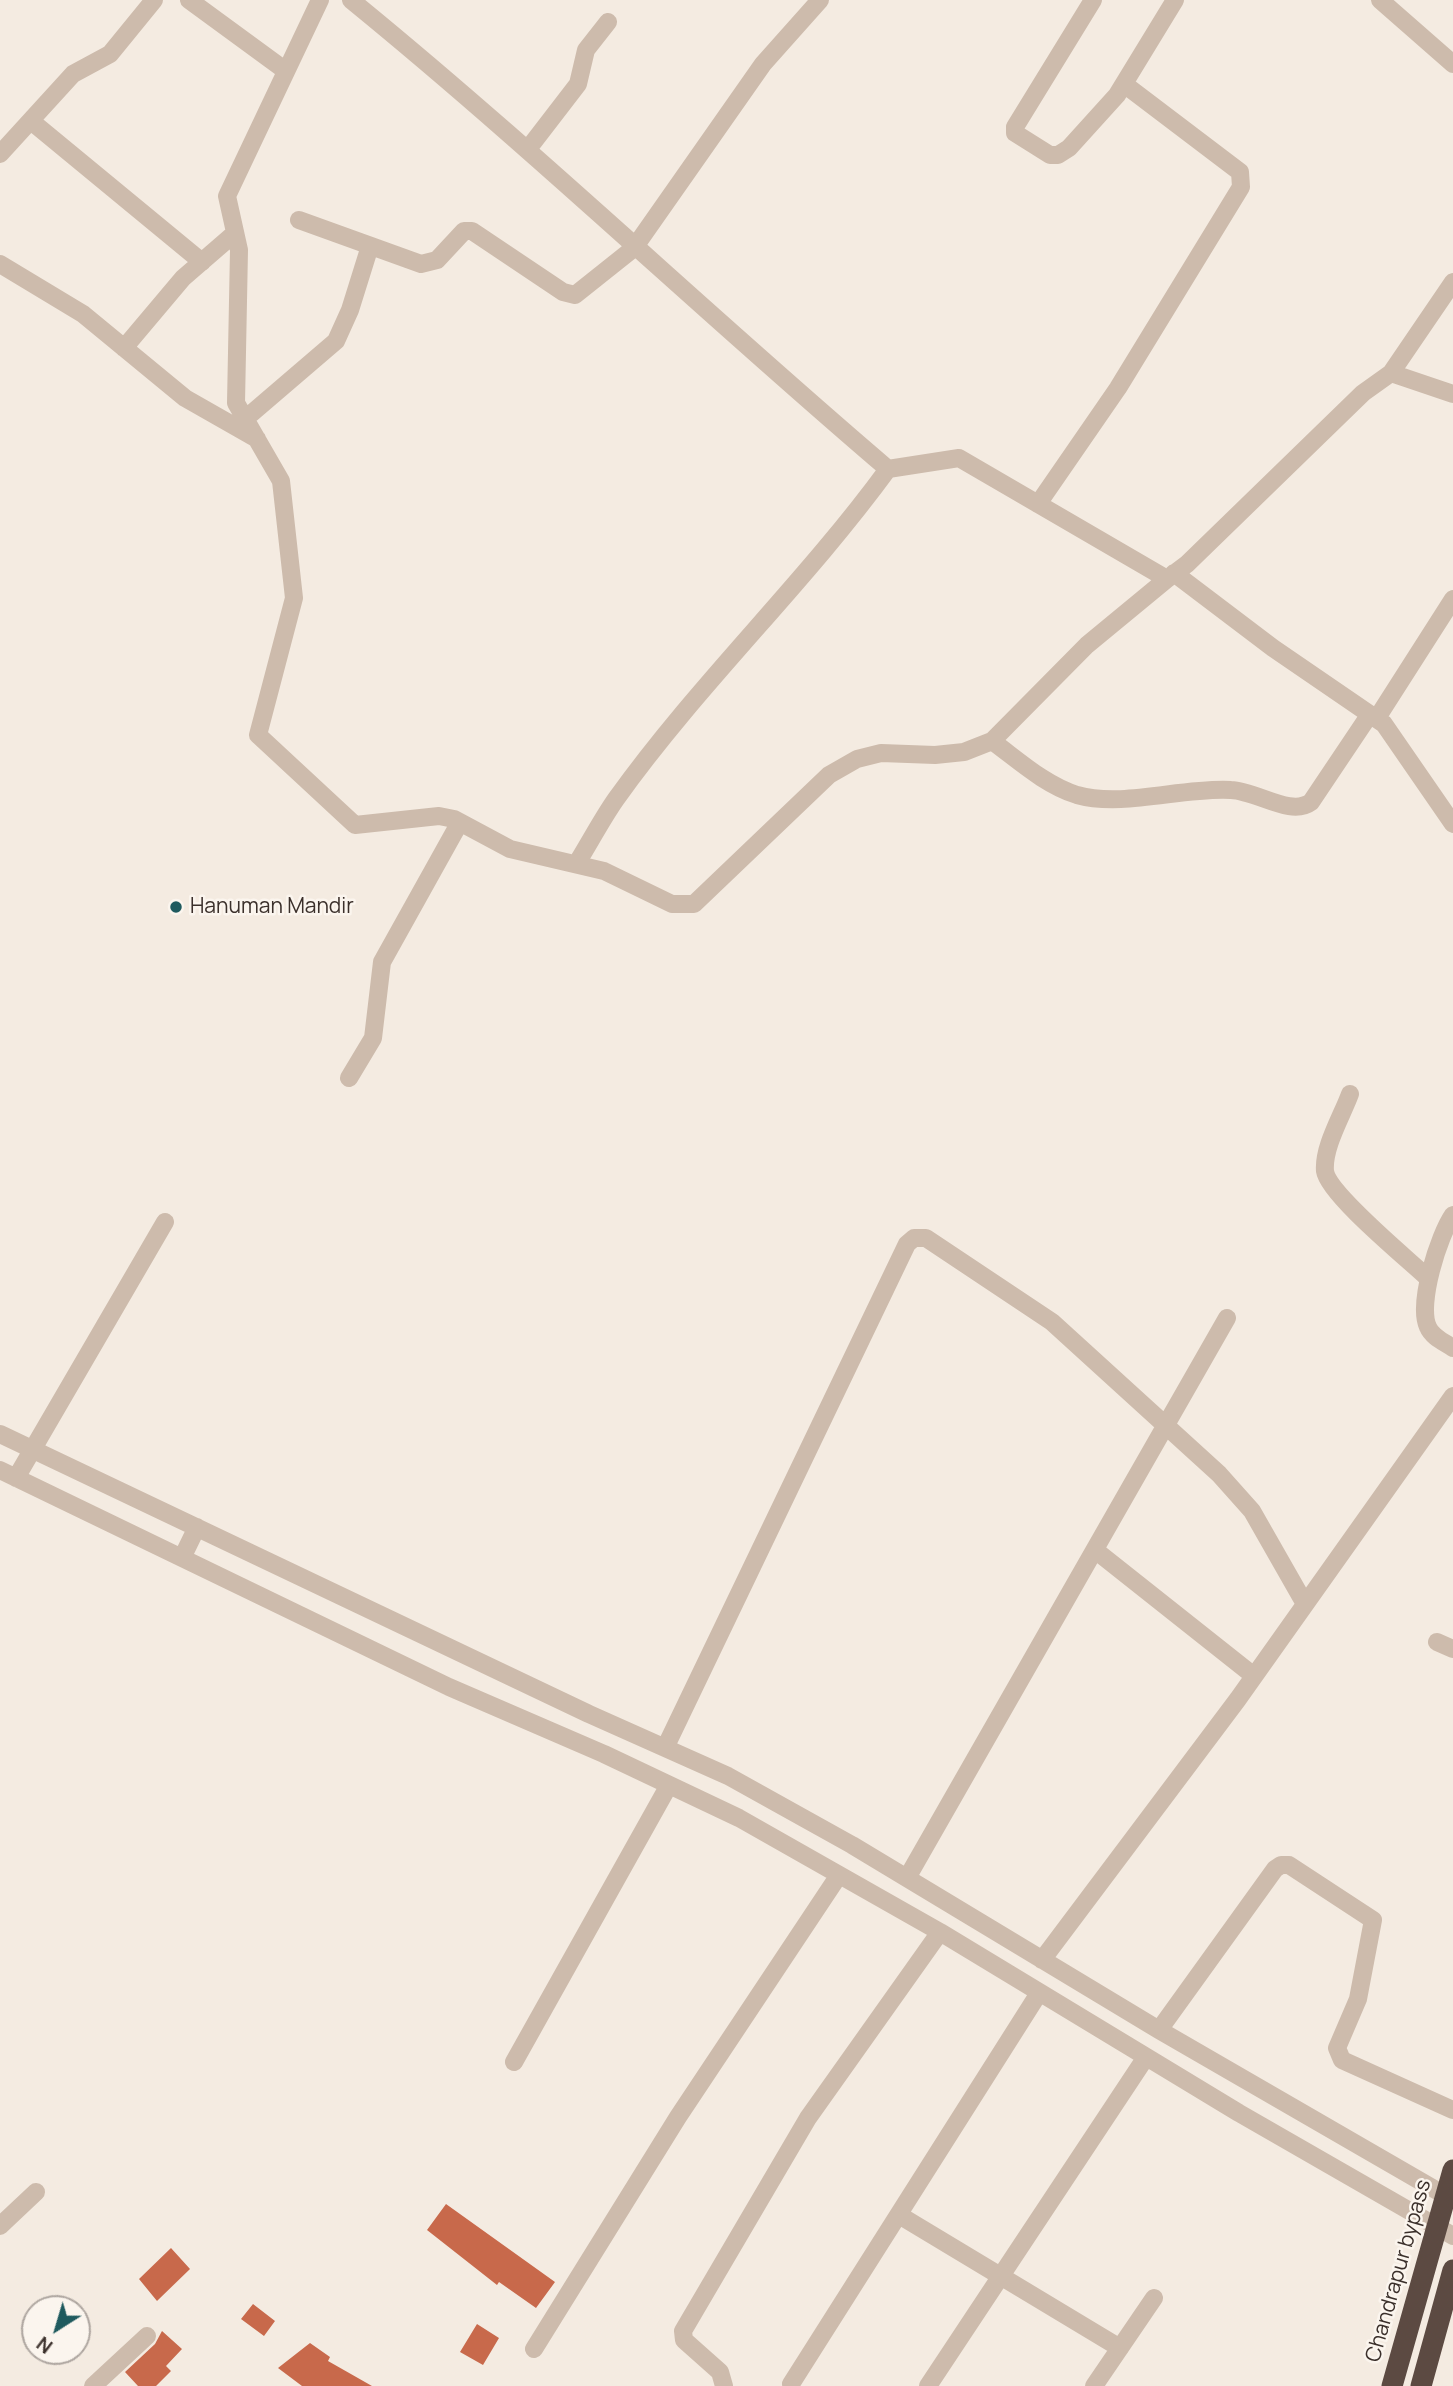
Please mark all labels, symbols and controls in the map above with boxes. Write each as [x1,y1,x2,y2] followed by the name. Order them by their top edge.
[190,894,354,920] place label: Hanuman Mandir
[168,899,184,915] marker: Hanuman Mandir
[1361,2177,1437,2365] street label: Chandrapur bypass
[21,2295,91,2365] north arrow
[31,2331,58,2360] text: N

